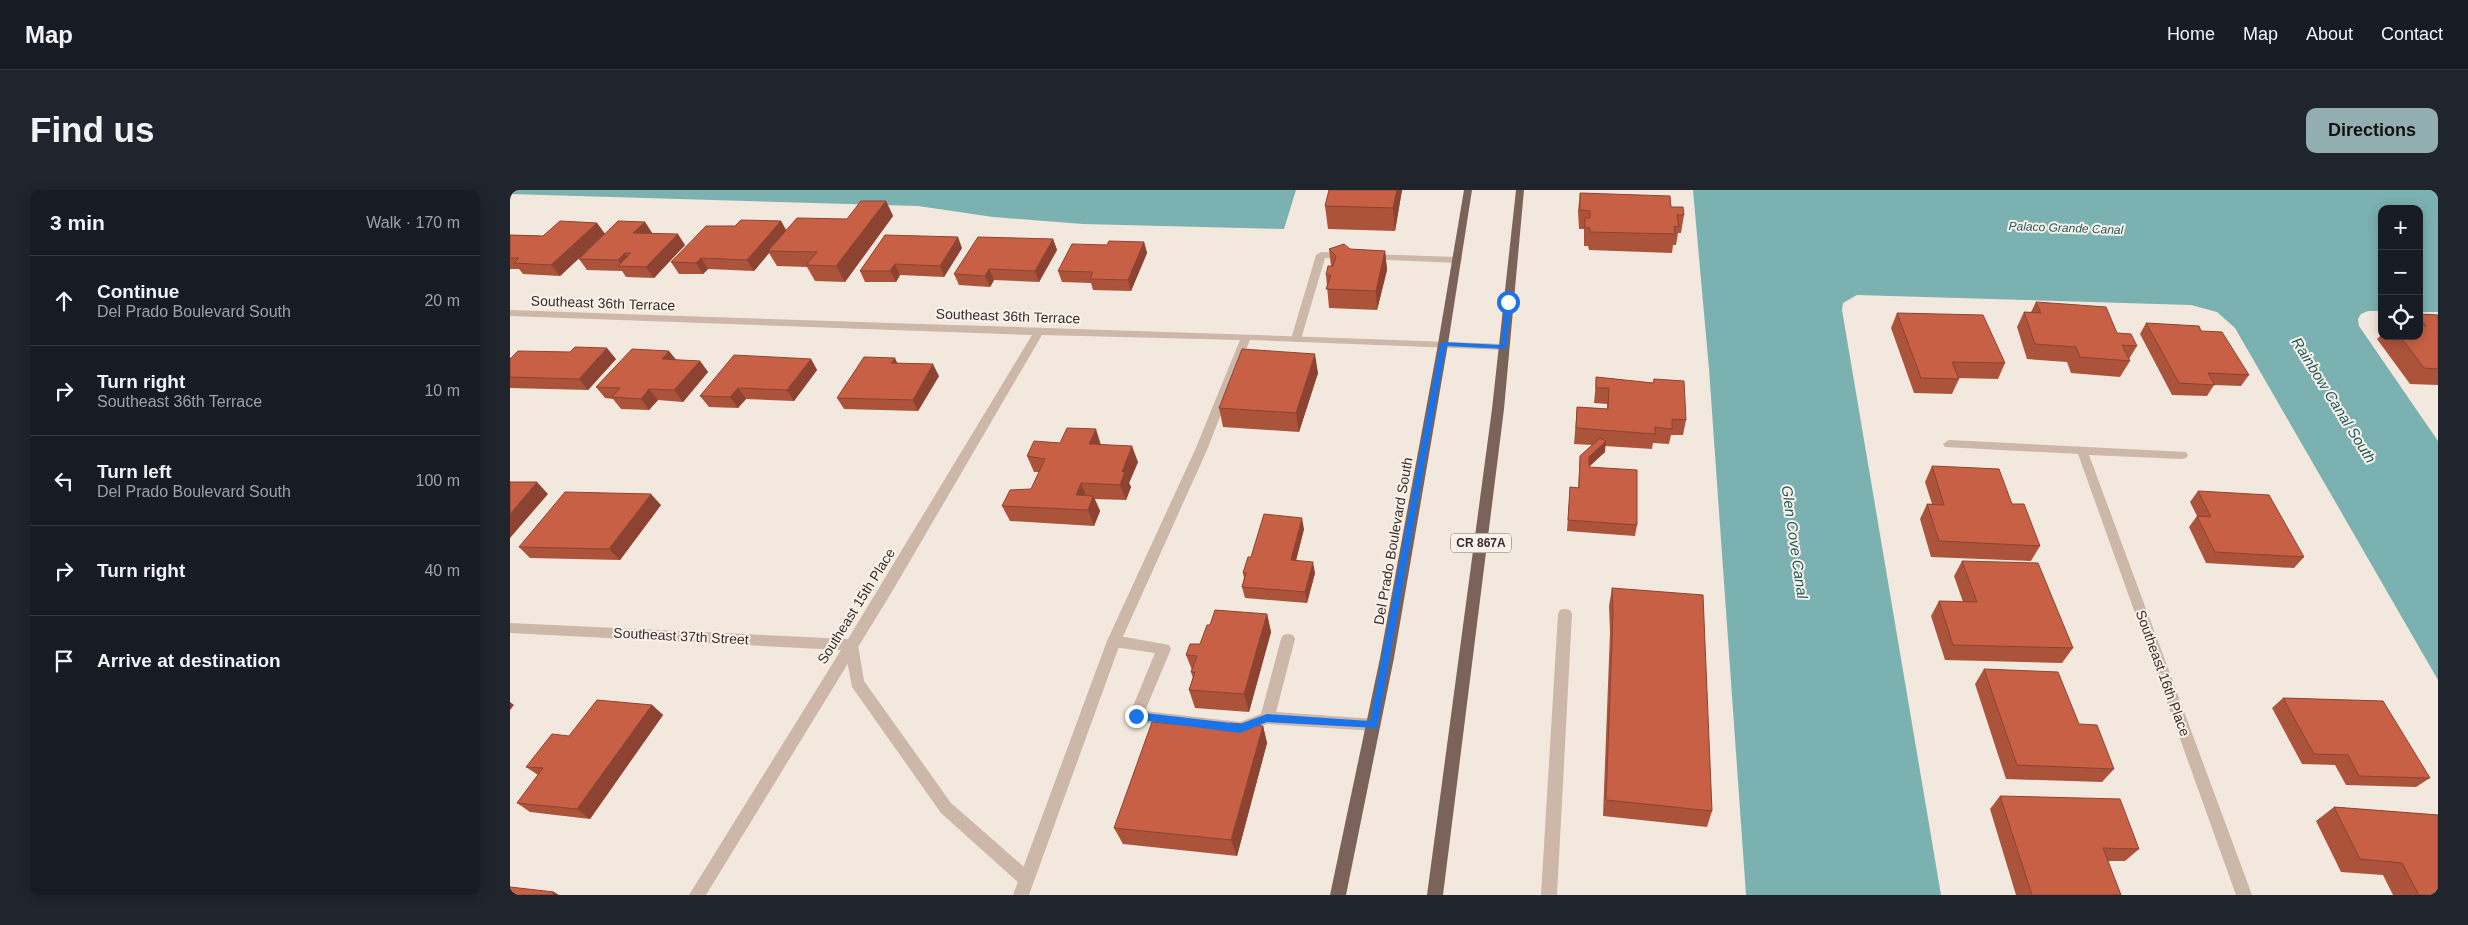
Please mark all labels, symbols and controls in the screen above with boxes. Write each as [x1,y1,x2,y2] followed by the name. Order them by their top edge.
[25,21,73,48] text: Map
[2167,24,2215,44] text: Home
[2243,24,2278,44] text: Map
[2306,24,2353,44] text: About
[2381,24,2443,44] text: Contact
[2306,108,2438,153] button: Directions
[30,110,154,149] text: Find us
[2378,205,2423,340] map controls
[2378,205,2423,250] button: +
[50,211,105,234] text: 3 min
[366,214,460,231] text: Walk · 170 m
[2008,219,2124,237] water label: Palaco Grande Canal
[2378,250,2423,295] button: −
[97,281,179,302] text: Continue
[50,287,78,315] icon: ahead
[1497,291,1520,314] route start
[424,292,460,309] text: 20 m
[531,292,676,314] street label: Southeast 36th Terrace
[2378,295,2423,340] button: locate
[97,303,291,320] text: Del Prado Boulevard South
[936,305,1081,327] street label: Southeast 36th Terrace
[2288,334,2380,466] water label: Rainbow Canal South
[97,371,185,392] text: Turn right
[50,377,78,405] icon: right
[424,382,460,399] text: 10 m
[97,393,262,410] text: Southeast 36th Terrace
[1370,456,1416,626] street label: Del Prado Boulevard South
[97,461,172,482] text: Turn left
[50,467,78,495] icon: left
[416,472,460,489] text: 100 m
[97,483,291,500] text: Del Prado Boulevard South
[1779,484,1811,600] water label: Glen Cove Canal
[1451,533,1511,552] road number: CR 867A
[814,545,898,667] street label: Southeast 15th Place
[50,557,78,585] icon: right
[97,560,185,581] text: Turn right
[424,562,460,579] text: 40 m
[2133,608,2193,738] street label: Southeast 16th Place
[613,624,749,648] street label: Southeast 37th Street
[50,647,78,675] icon: arrive
[97,650,281,671] text: Arrive at destination
[1125,705,1148,728] route end

